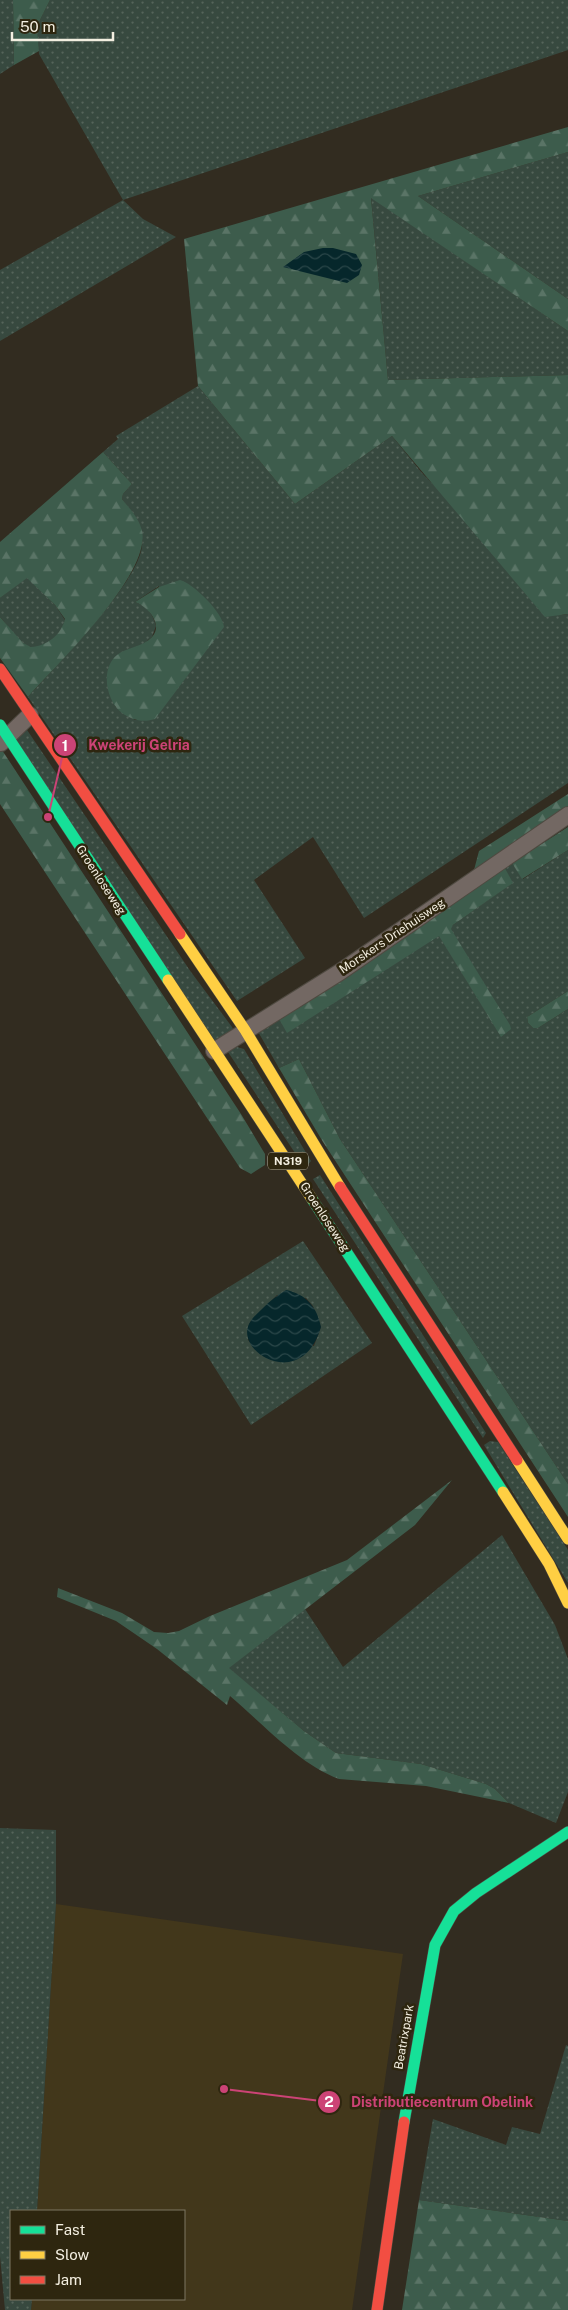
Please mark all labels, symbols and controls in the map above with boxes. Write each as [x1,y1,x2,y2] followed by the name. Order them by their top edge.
[12,10,114,42] scale bar
[20,18,55,35] text: 50 m
[53,731,199,760] callout: Kwekerij Gelria
[62,737,68,754] text: 1
[88,737,190,753] text: Kwekerij Gelria
[73,843,129,917] street label: Groenloseweg
[337,895,447,977] street label: Morskers Driehuisweg
[268,1152,308,1170] road number: N319
[297,1180,353,1254] street label: Groenloseweg
[391,2003,417,2070] street label: Beatrixpark
[316,2087,543,2116] callout: Distributiecentrum Obelink
[324,2093,334,2110] text: 2
[351,2094,533,2110] text: Distributiecentrum Obelink
[10,2210,185,2300] legend
[55,2221,85,2238] text: Fast
[55,2246,90,2263] text: Slow
[55,2271,82,2288] text: Jam

